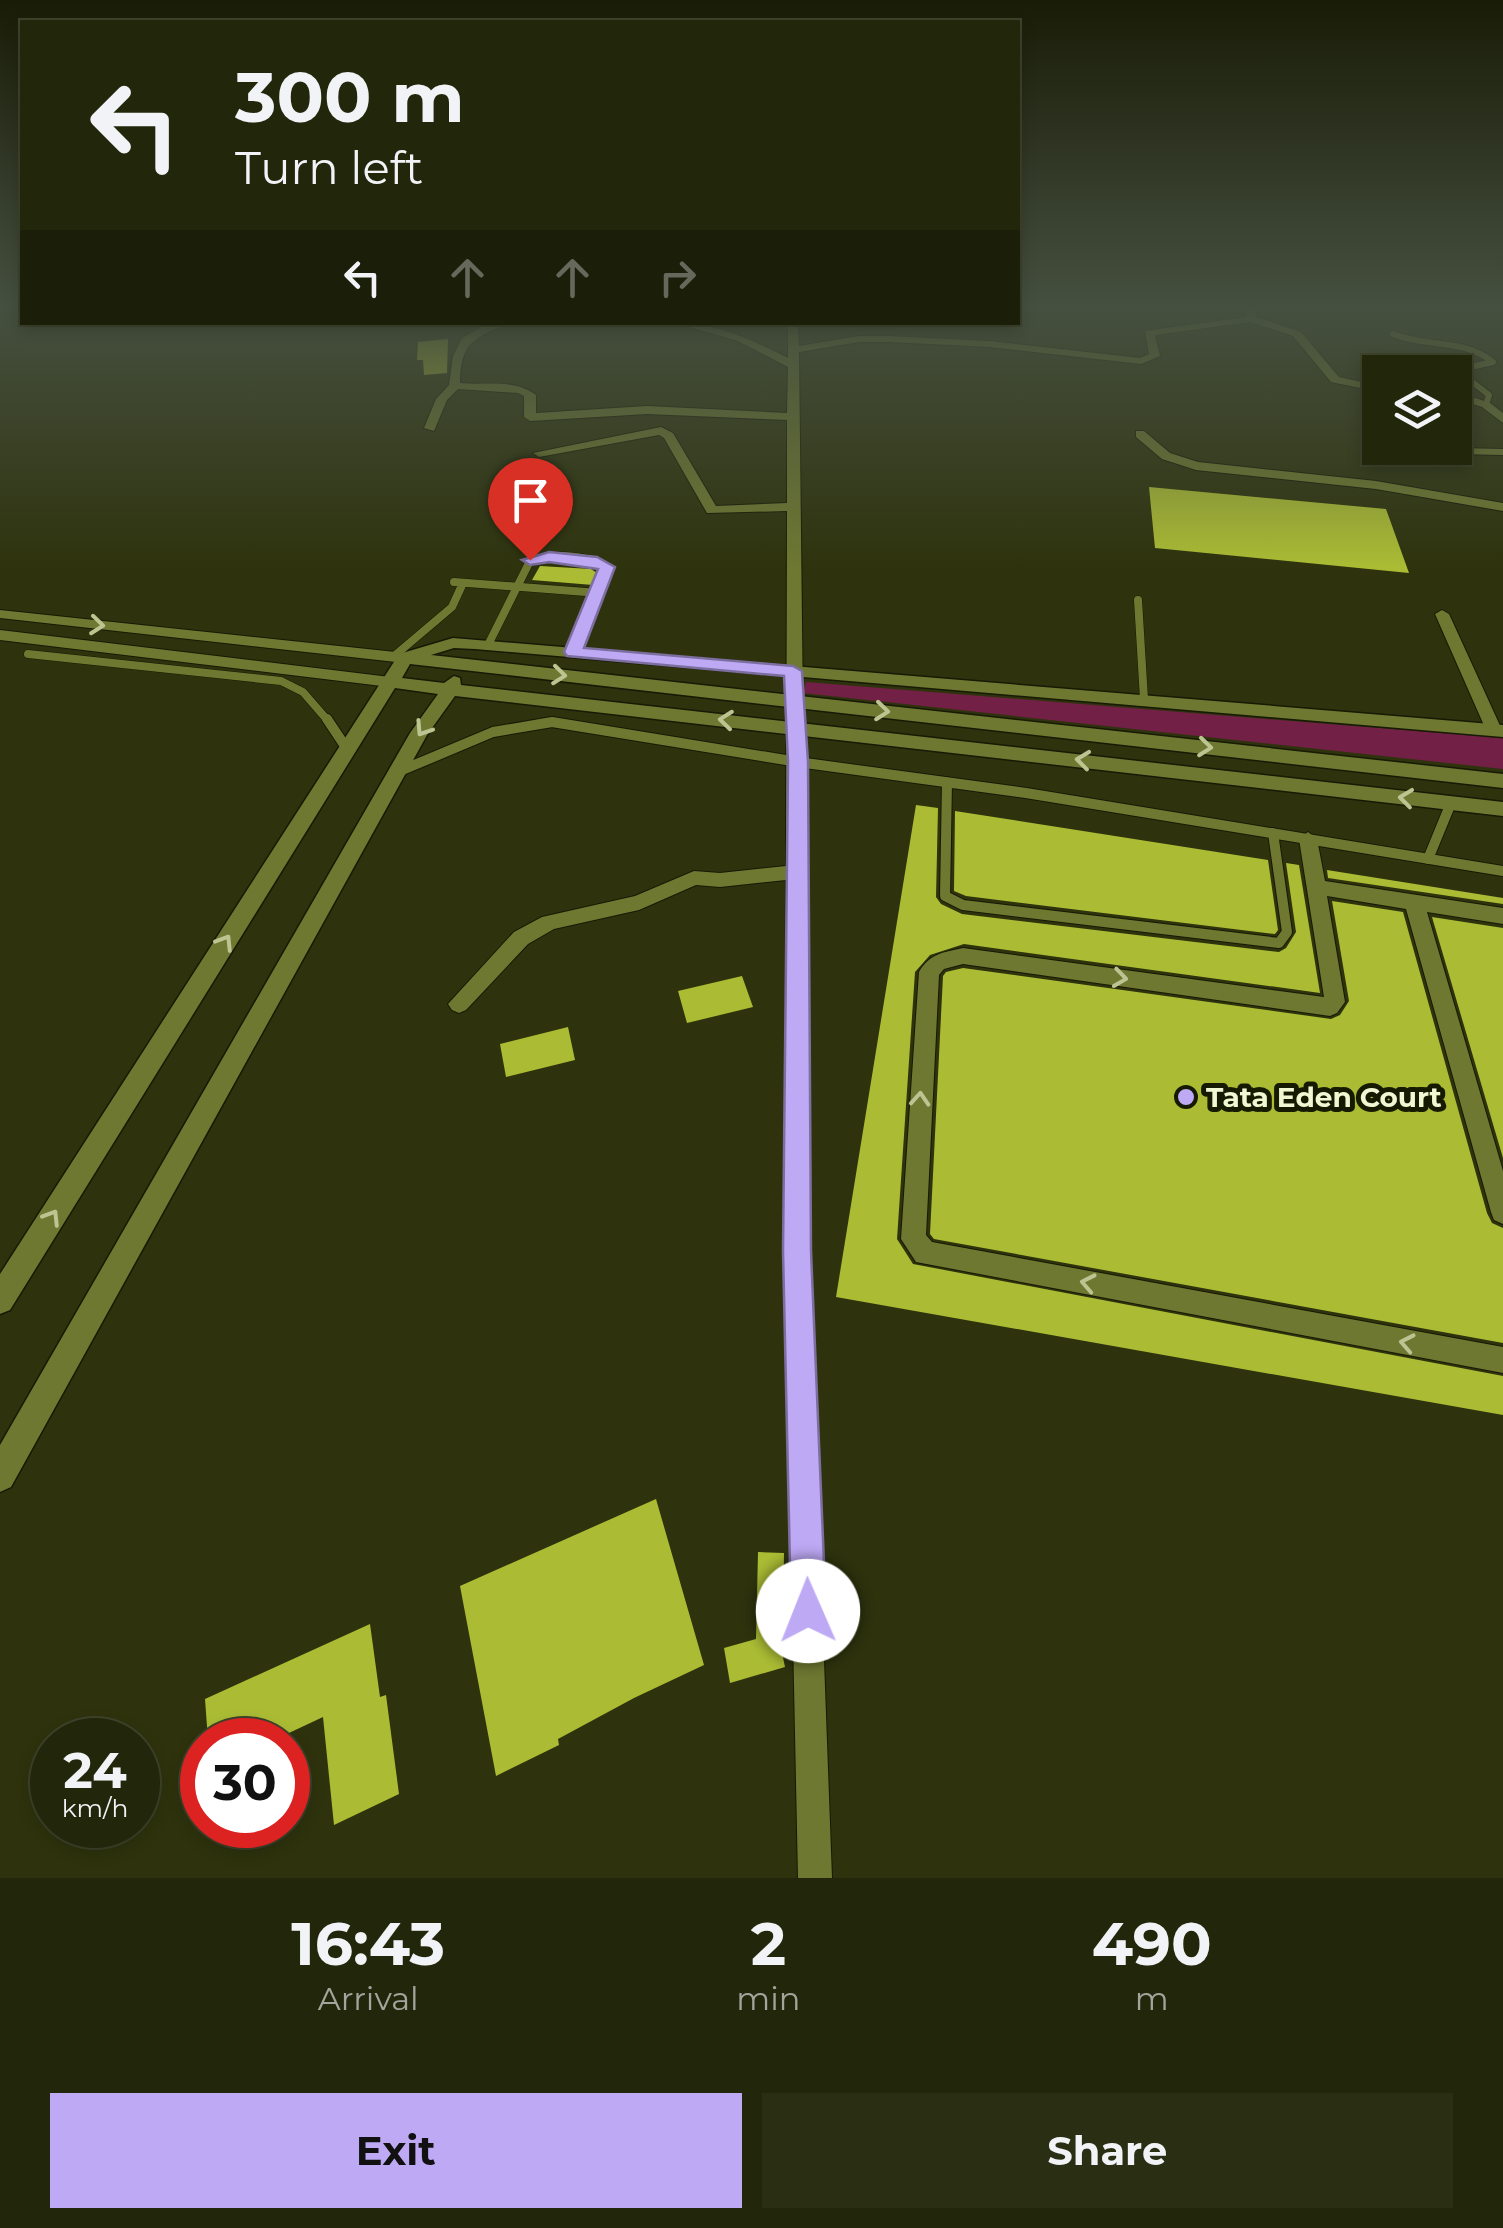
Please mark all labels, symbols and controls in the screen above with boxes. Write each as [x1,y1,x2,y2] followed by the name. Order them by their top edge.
[235,54,465,140] text: 300 m
[70,60,200,190] icon: left
[235,140,423,195] text: Turn left
[335,250,390,305] icon: left
[440,250,495,305] icon: ahead
[545,250,600,305] icon: ahead
[650,250,705,305] icon: right
[1362,355,1472,465] map controls
[1362,355,1472,465] button: layers
[488,458,573,561] pin
[503,473,558,528] icon: arrive
[89,614,105,635] one-way arrow
[551,664,567,686] one-way arrow
[875,700,891,721] one-way arrow
[717,710,733,732] one-way arrow
[417,719,436,737] one-way arrow
[1197,736,1213,757] one-way arrow
[1075,750,1091,771] one-way arrow
[1398,788,1414,809] one-way arrow
[213,935,232,953] one-way arrow
[1112,967,1128,988] one-way arrow
[1206,1080,1442,1114] place label: Tata Eden Court
[1175,1086,1197,1108] marker: Tata Eden Court
[909,1090,930,1106] one-way arrow
[40,1210,59,1228] one-way arrow
[1079,1273,1096,1294] one-way arrow
[1399,1333,1416,1354] one-way arrow
[756,1559,860,1663] position arrow
[180,1718,310,1848] speed limit sign: 30
[63,1740,127,1801] text: 24
[62,1793,128,1823] text: km/h
[291,1907,445,1980] text: 16:43
[751,1907,786,1980] text: 2
[1092,1907,1212,1980] text: 490
[318,1979,419,2018] text: Arrival
[736,1979,801,2018] text: min
[1135,1979,1169,2018] text: m
[50,2093,742,2208] button: Exit
[762,2093,1453,2208] button: Share

